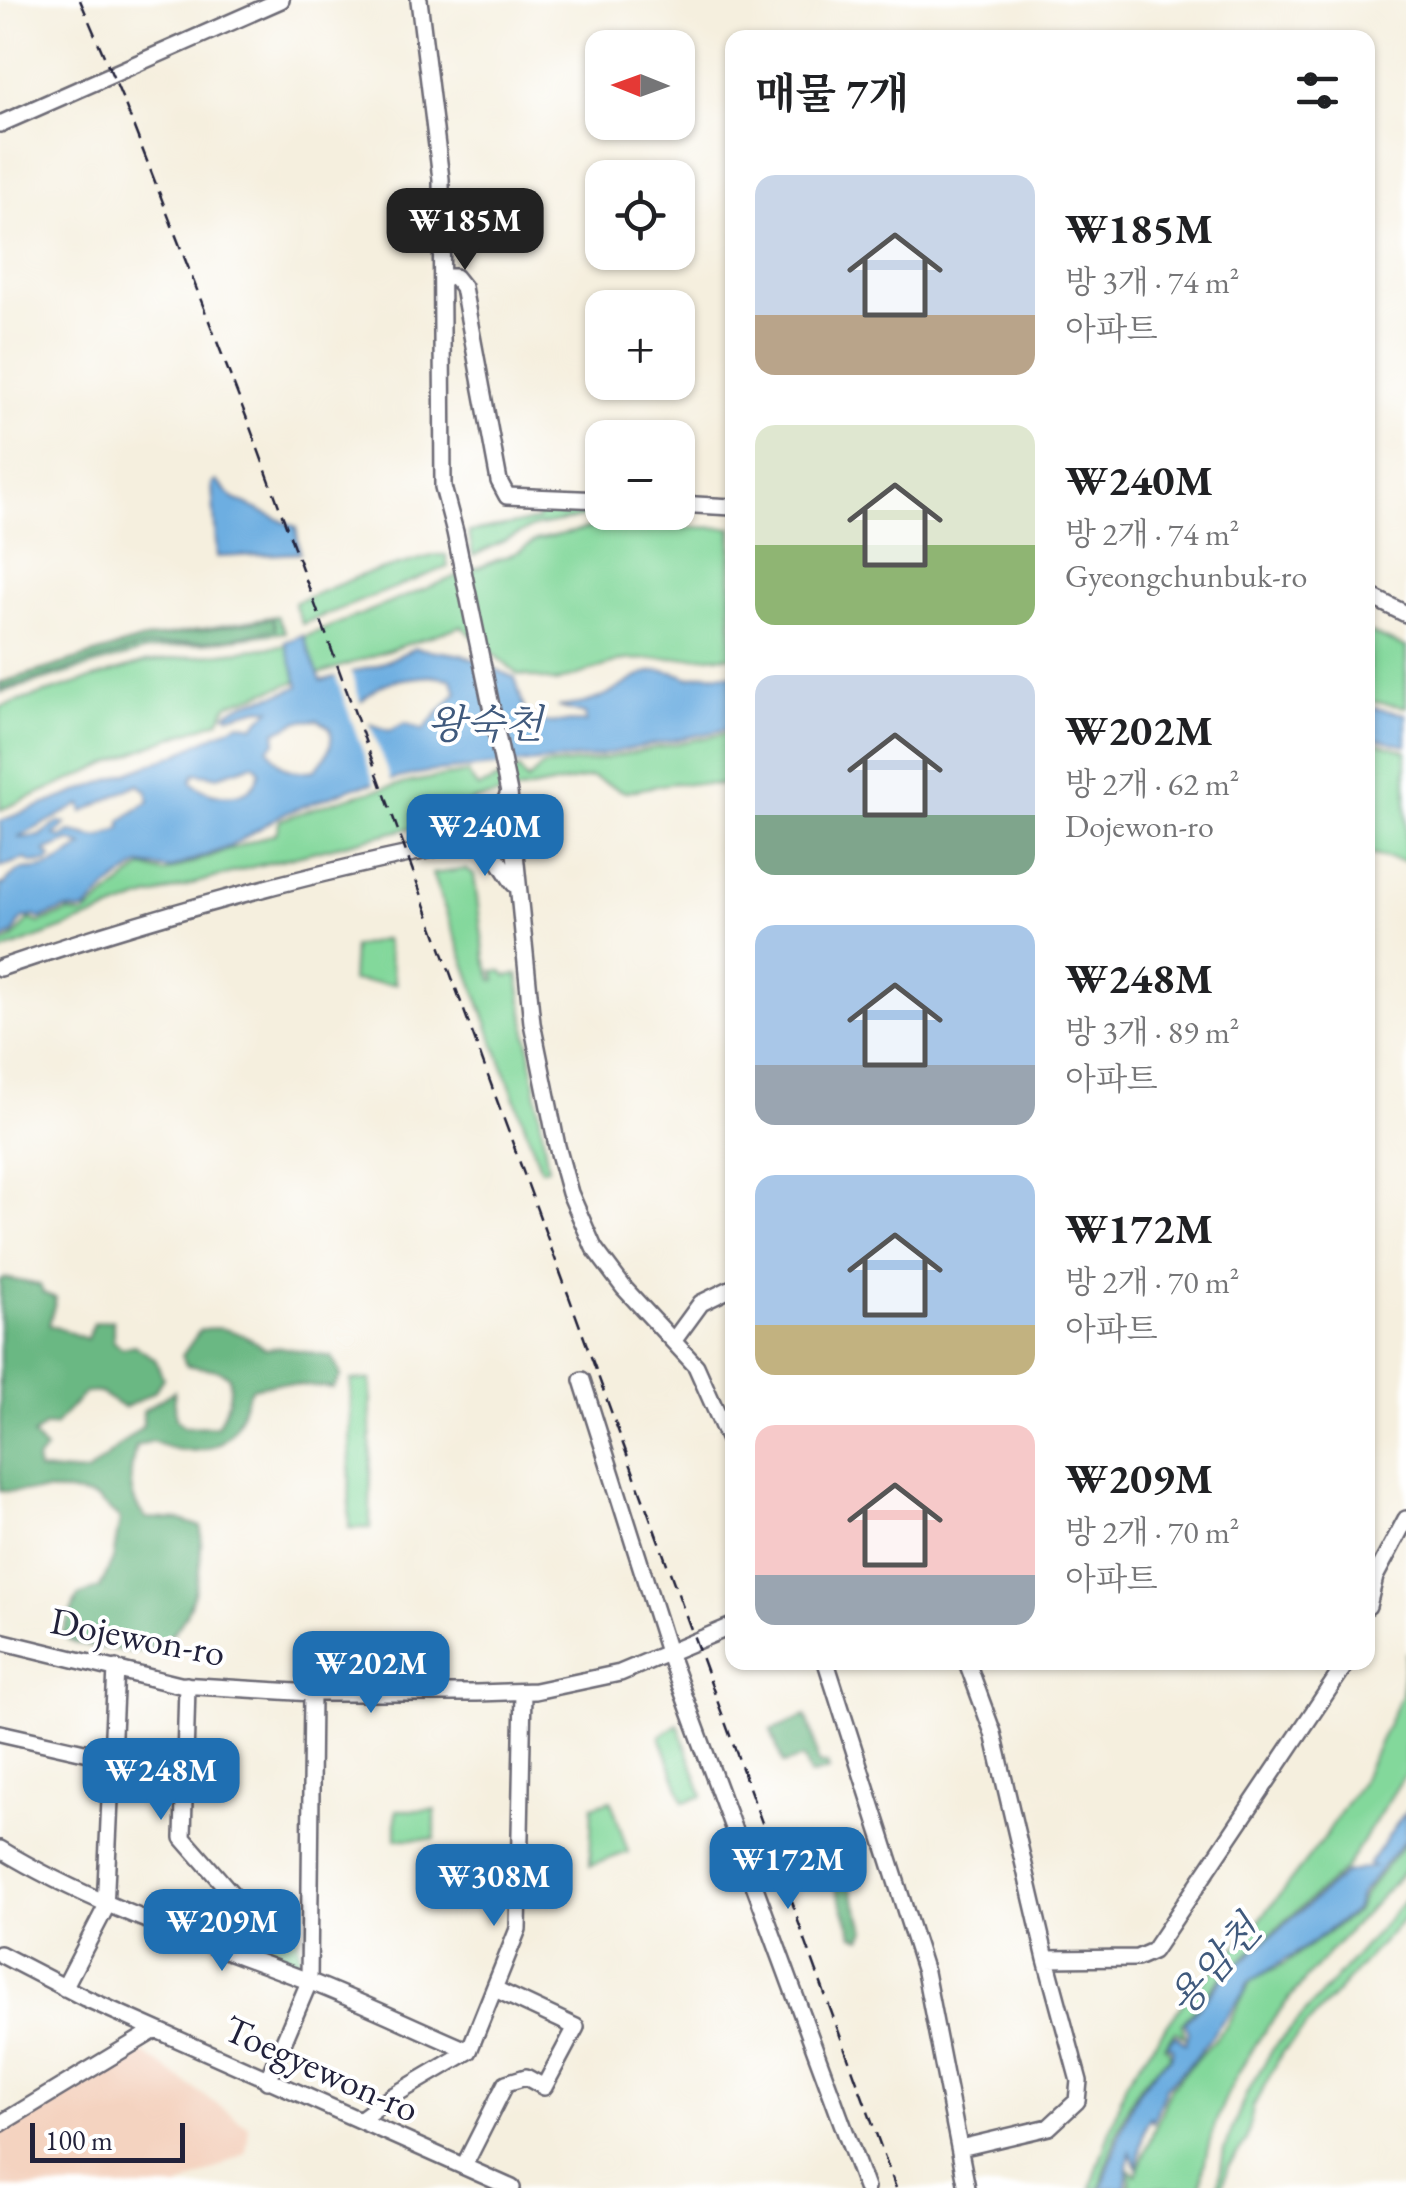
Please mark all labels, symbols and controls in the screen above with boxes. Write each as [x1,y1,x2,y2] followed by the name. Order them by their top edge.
[585,30,695,140] north arrow
[585,30,695,530] map controls
[1290,63,1345,118] icon: filters
[755,66,909,121] text: 매물 7개
[585,160,695,270] button: locate
[395,188,535,273] pin: ₩185M
[409,199,521,241] text: ₩185M
[1065,201,1213,256] text: ₩185M
[835,215,955,335] icon: home
[1065,261,1239,303] text: 방 3개 · 74 m²
[585,290,695,400] button: +
[1065,308,1158,350] text: 아파트
[585,420,695,530] button: −
[1065,453,1213,508] text: ₩240M
[835,465,955,585] icon: home
[1065,513,1239,555] text: 방 2개 · 74 m²
[1065,555,1307,597] text: Gyeongchunbuk-ro
[427,698,545,750] water label: 왕숙천
[1065,703,1213,758] text: ₩202M
[835,715,955,835] icon: home
[1065,763,1239,805] text: 방 2개 · 62 m²
[415,794,555,879] pin: ₩240M
[429,805,541,847] text: ₩240M
[1065,805,1214,847] text: Dojewon-ro
[1065,951,1213,1006] text: ₩248M
[835,965,955,1085] icon: home
[1065,1011,1239,1053] text: 방 3개 · 89 m²
[1065,1058,1158,1100] text: 아파트
[1065,1201,1213,1256] text: ₩172M
[835,1215,955,1335] icon: home
[1065,1261,1239,1303] text: 방 2개 · 70 m²
[1065,1308,1158,1350] text: 아파트
[1065,1451,1213,1506] text: ₩209M
[835,1465,955,1585] icon: home
[1065,1511,1239,1553] text: 방 2개 · 70 m²
[1065,1558,1158,1600] text: 아파트
[47,1595,229,1677] street label: Dojewon-ro
[301,1631,441,1716] pin: ₩202M
[315,1642,427,1684] text: ₩202M
[91,1738,231,1823] pin: ₩248M
[105,1749,217,1791] text: ₩248M
[718,1827,858,1912] pin: ₩172M
[732,1838,844,1880] text: ₩172M
[424,1844,564,1929] pin: ₩308M
[438,1855,550,1897] text: ₩308M
[152,1889,292,1974] pin: ₩209M
[166,1900,278,1942] text: ₩209M
[1156,1903,1274,2025] water label: 용암천
[217,2003,427,2133] street label: Toegyewon-ro
[30,2118,185,2162] scale bar
[45,2122,113,2158] text: 100 m

